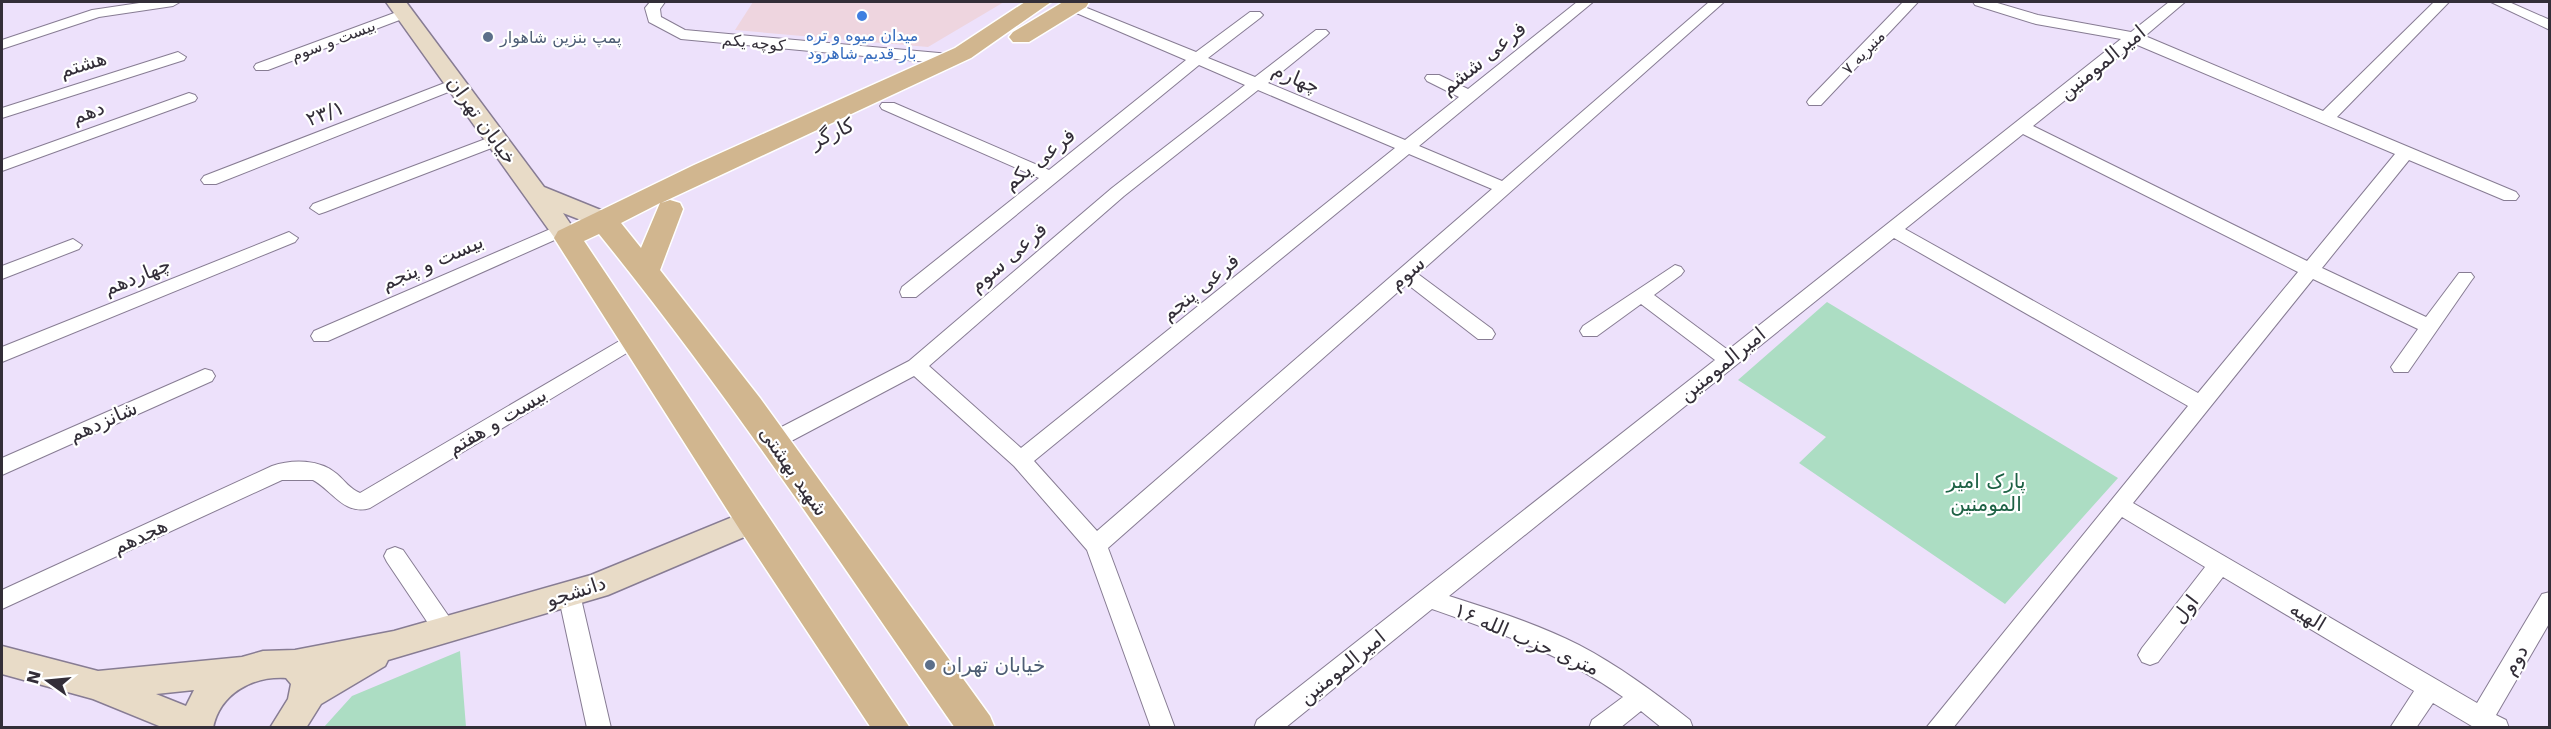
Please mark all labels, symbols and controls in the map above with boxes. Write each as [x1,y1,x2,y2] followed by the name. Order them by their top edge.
[855,9,869,23] marker: میدان میوه و تره بار قدیم شاهرود
[288,16,378,66] street label: بیست و سوم
[1435,16,1531,100] street label: فرعی ششم
[2054,20,2150,104] street label: امیرالمومنین
[806,26,918,64] place label: میدان میوه و تره بار قدیم شاهرود
[1838,26,1890,79] street label: منیریه ۷
[499,28,621,48] place label: پمپ بنزین شاهوار
[481,30,495,44] marker: پمپ بنزین شاهوار
[721,30,787,56] street label: کوچه یکم
[57,46,109,82] street label: هشتم
[1268,57,1324,99] street label: چهارم
[442,71,522,169] street label: خیابان تهران
[69,95,107,129] street label: دهم
[303,95,347,131] street label: ۲۳/۱
[805,112,858,154] street label: کارگر
[998,123,1080,195] street label: فرعی یکم
[964,217,1052,297] street label: فرعی سوم
[377,229,487,296] street label: بیست و پنجم
[1156,248,1244,326] street label: فرعی پنجم
[1384,251,1430,295] street label: سوم
[100,252,174,300] street label: چهاردهم
[1674,322,1770,406] street label: امیرالمومنین
[443,382,551,460] street label: بیست و هفتم
[65,395,141,447] street label: شانزدهم
[754,421,834,521] street label: شهید بهشتی
[1946,469,2025,516] park label: پارک امیر المومنین
[109,513,171,559] street label: هجدهم
[542,570,609,612] street label: دانشجو
[2166,590,2204,628] street label: اول
[2286,596,2330,636] street label: الهیه
[1451,598,1603,680] street label: ۱۶ متری حزب الله
[1294,625,1390,709] street label: امیرالمومنین
[2497,641,2533,679] street label: دوم
[18,651,78,711] north arrow
[942,653,1045,677] place label: خیابان تهران
[923,658,937,672] marker: خیابان تهران
[23,668,45,686] text: N

